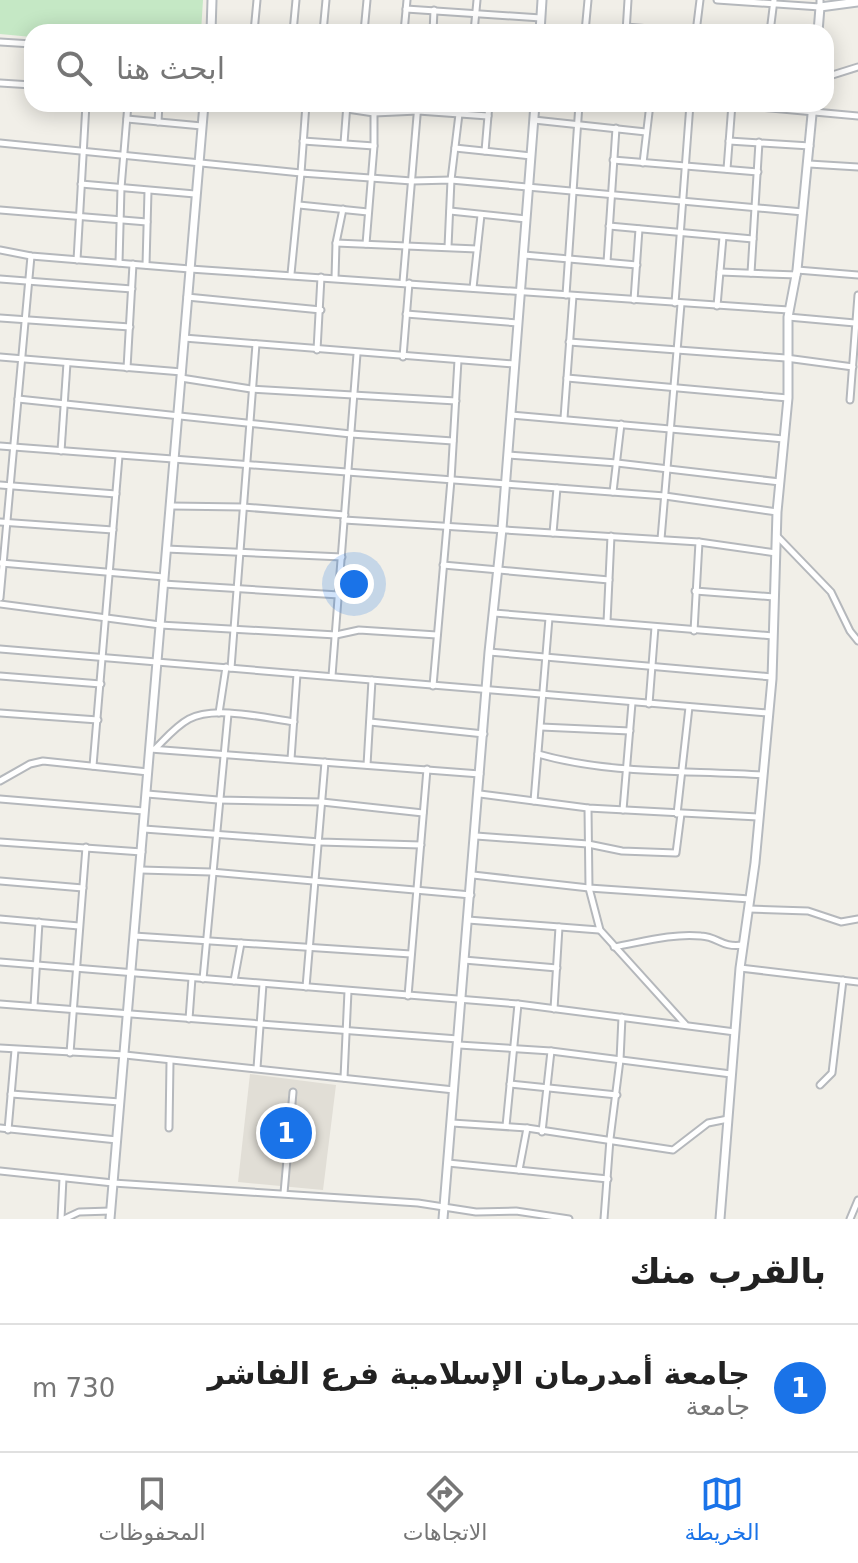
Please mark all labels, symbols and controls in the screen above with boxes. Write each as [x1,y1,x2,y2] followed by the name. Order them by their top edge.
[24,24,834,112] search box
[52,46,96,90] icon: search
[116,51,225,86] text: ابحث هنا
[334,564,374,604] your location
[260,1103,312,1163] pin: 1
[629,1251,826,1291] text: بالقرب منك
[207,1356,750,1391] text: جامعة أمدرمان الإسلامية فرع الفاشر
[32,1373,115,1403] text: 730 m
[791,1373,809,1403] text: 1
[686,1391,750,1421] text: جامعة
[99,1472,206,1545] tab: المحفوظات
[403,1472,487,1545] tab: الاتجاهات
[684,1472,760,1545] tab: الخريطة

